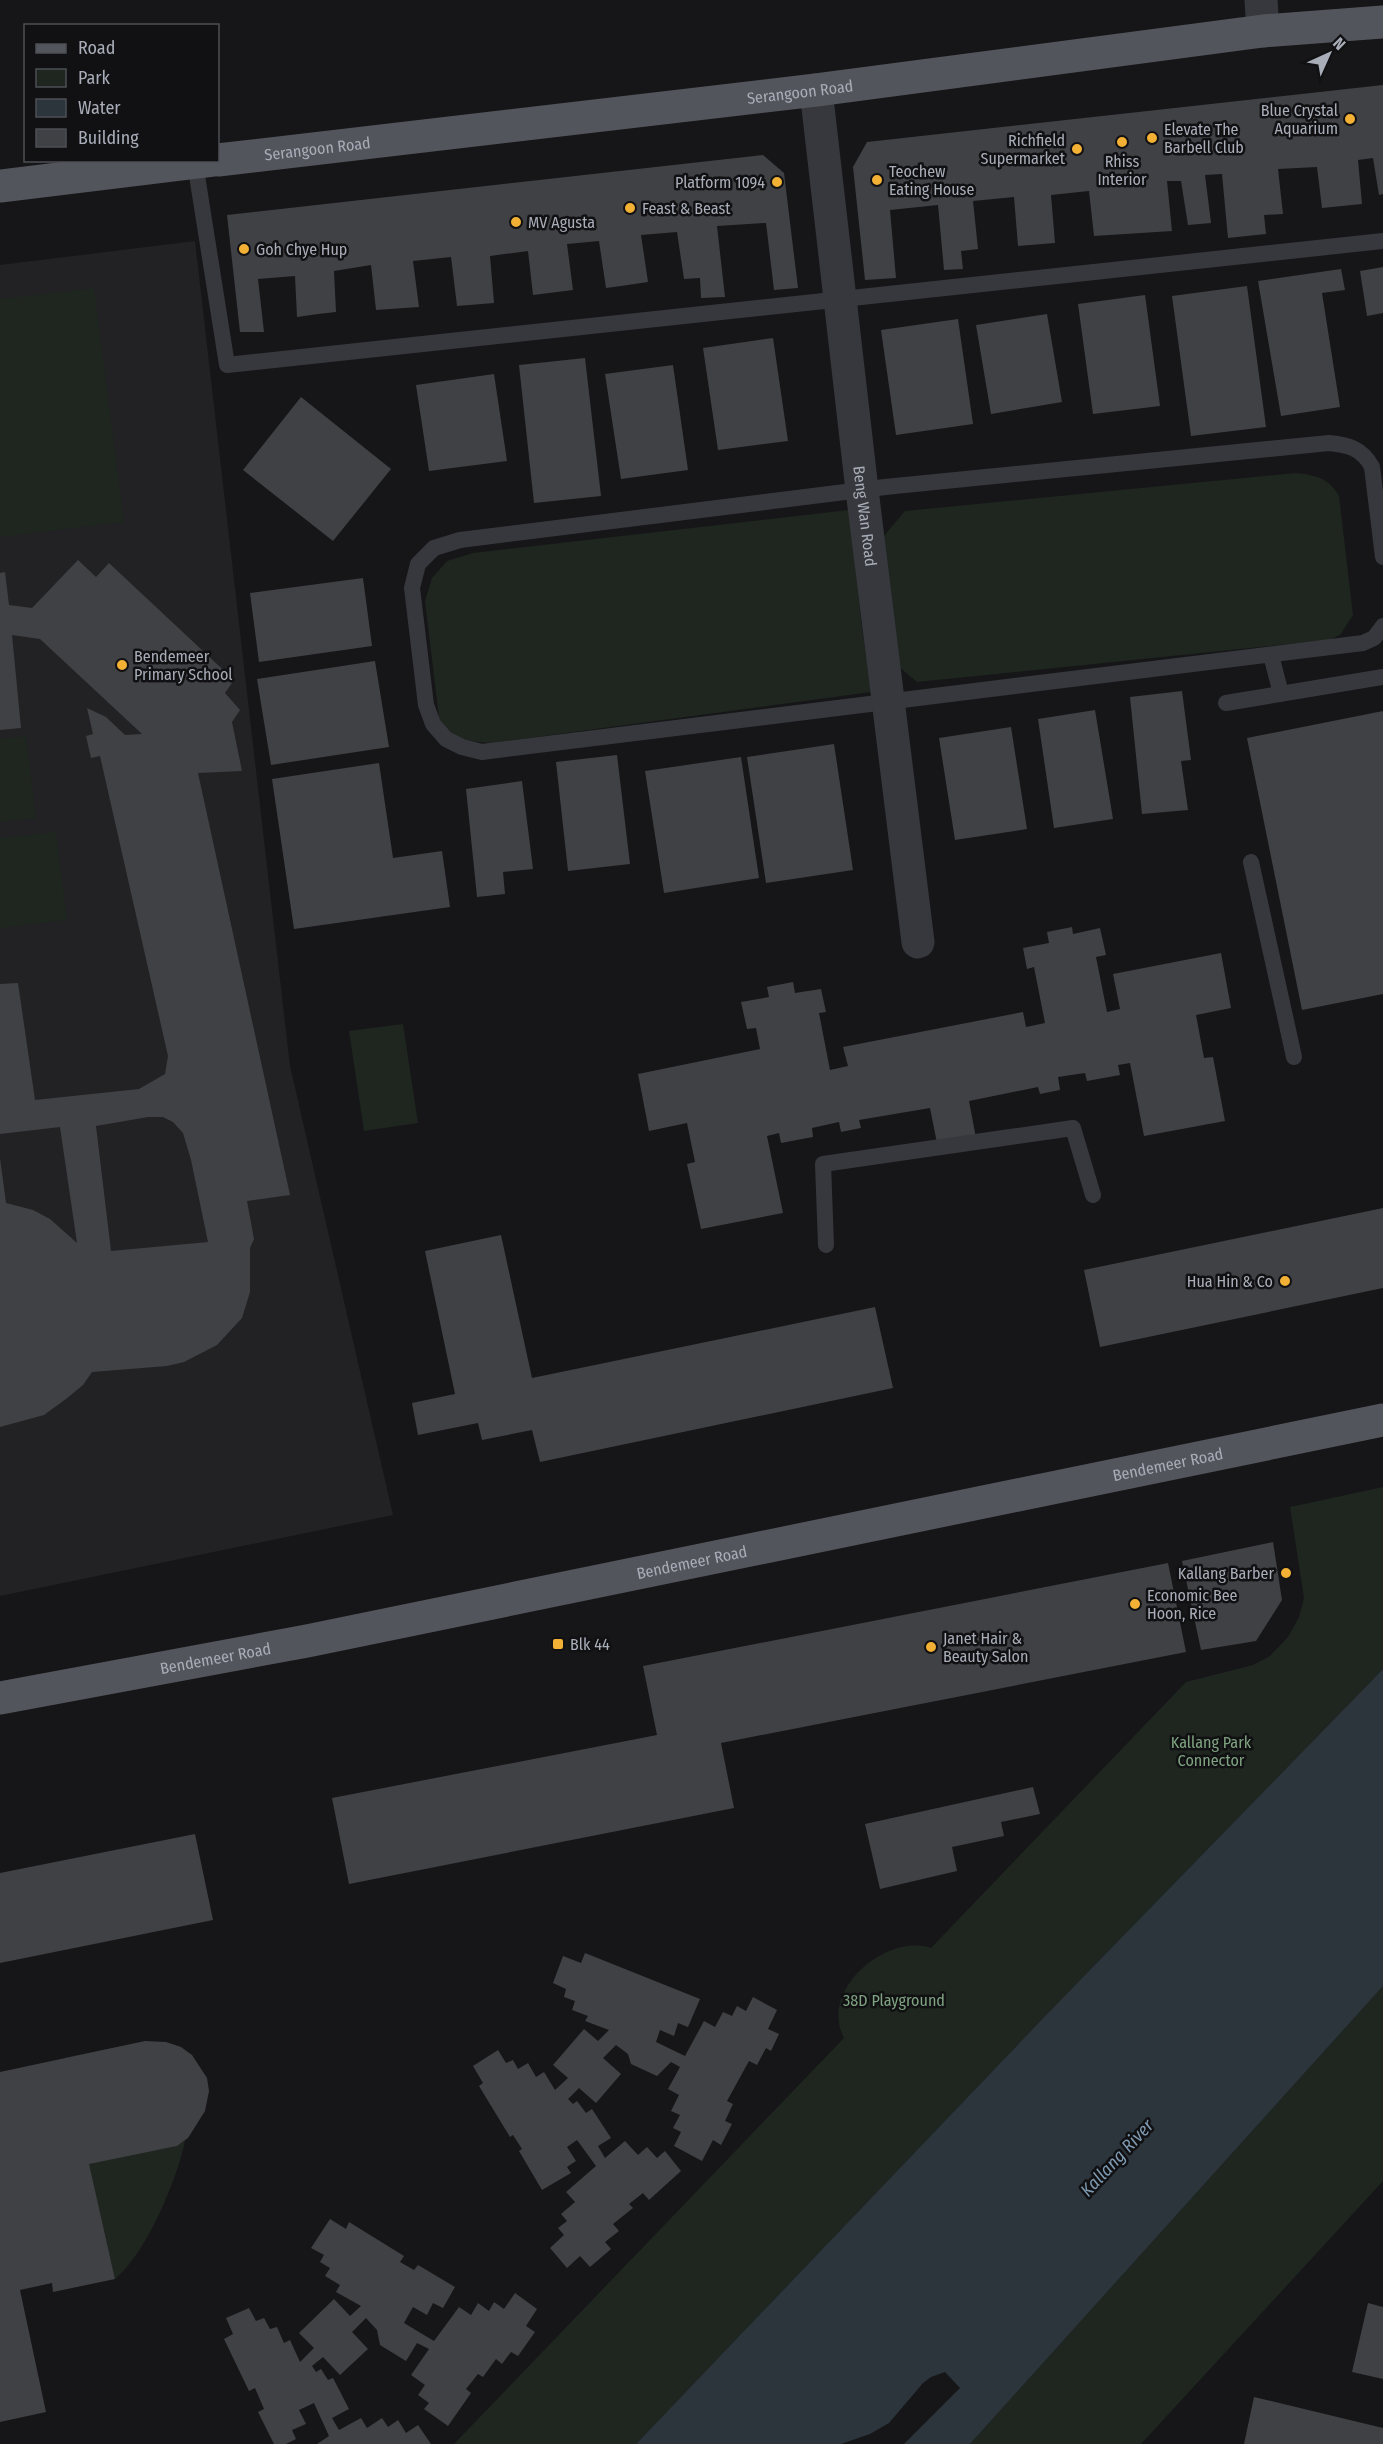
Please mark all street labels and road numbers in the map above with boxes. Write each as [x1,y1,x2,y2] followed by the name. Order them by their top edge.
[746,76,854,108] street label: Serangoon Road
[263,133,371,164] street label: Serangoon Road
[850,465,881,568] street label: Beng Wan Road
[1111,1444,1225,1485] street label: Bendemeer Road
[635,1541,749,1583] street label: Bendemeer Road
[158,1638,272,1678] street label: Bendemeer Road

